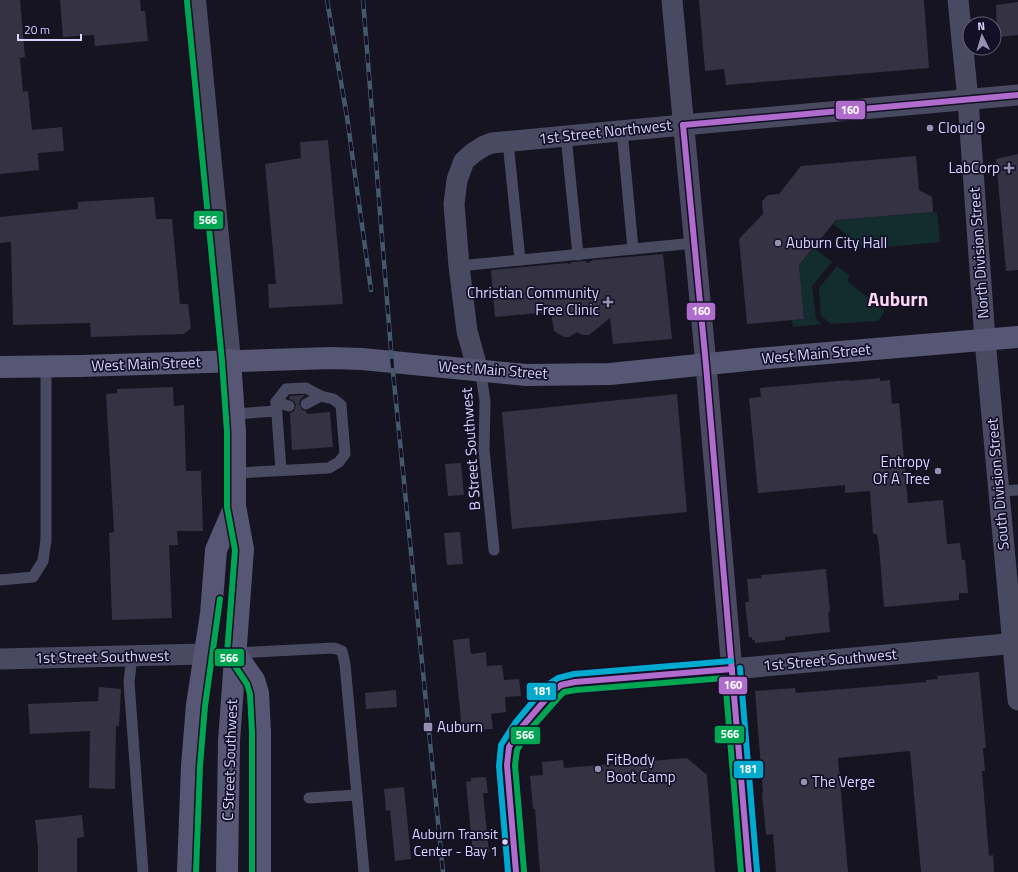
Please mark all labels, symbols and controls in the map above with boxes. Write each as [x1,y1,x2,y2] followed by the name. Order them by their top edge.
[18,16,81,42] scale bar
[962,16,1002,56] north arrow
[977,18,986,34] text: N
[24,20,50,39] text: 20 m
[835,100,866,120] line badge: 160
[841,102,859,118] text: 160
[537,113,673,150] street label: 1st Street Northwest
[938,116,985,139] place label: Cloud 9
[925,123,935,133] marker: Cloud 9
[948,156,1000,179] place label: LabCorp
[1003,162,1015,174] marker: LabCorp
[962,186,995,319] street label: North Division Street
[193,210,224,230] line badge: 566
[199,212,217,228] text: 566
[786,231,887,254] place label: Auburn City Hall
[773,238,783,248] marker: Auburn City Hall
[467,281,599,321] place label: Christian Community Free Clinic
[868,284,928,313] district label: Auburn
[602,296,614,308] marker: Christian Community Free Clinic
[686,302,716,321] line badge: 160
[692,303,710,319] text: 160
[760,337,872,370] street label: West Main Street
[91,350,202,377] street label: West Main Street
[438,354,549,385] street label: West Main Street
[455,386,486,511] street label: B Street Southwest
[980,416,1015,551] street label: South Division Street
[873,450,930,490] place label: Entropy Of A Tree
[933,466,943,476] marker: Entropy Of A Tree
[762,642,899,677] street label: 1st Street Southwest
[35,644,170,669] street label: 1st Street Southwest
[214,648,245,667] line badge: 566
[220,650,238,666] text: 566
[718,676,748,695] line badge: 160
[724,677,742,693] text: 160
[526,682,557,701] line badge: 181
[533,683,551,699] text: 181
[216,698,243,821] street label: C Street Southwest
[437,715,483,738] place label: Auburn
[422,721,434,733] marker: Auburn
[714,725,745,744] line badge: 566
[510,726,541,745] line badge: 566
[721,726,739,742] text: 566
[516,727,534,743] text: 566
[606,748,676,788] place label: FitBody Boot Camp
[733,760,764,779] line badge: 181
[739,761,757,777] text: 181
[593,764,603,774] marker: FitBody Boot Camp
[812,770,875,793] place label: The Verge
[799,777,809,787] marker: The Verge
[412,823,498,861] place label: Auburn Transit Center - Bay 1
[500,837,510,847] marker: Auburn Transit Center - Bay 1

